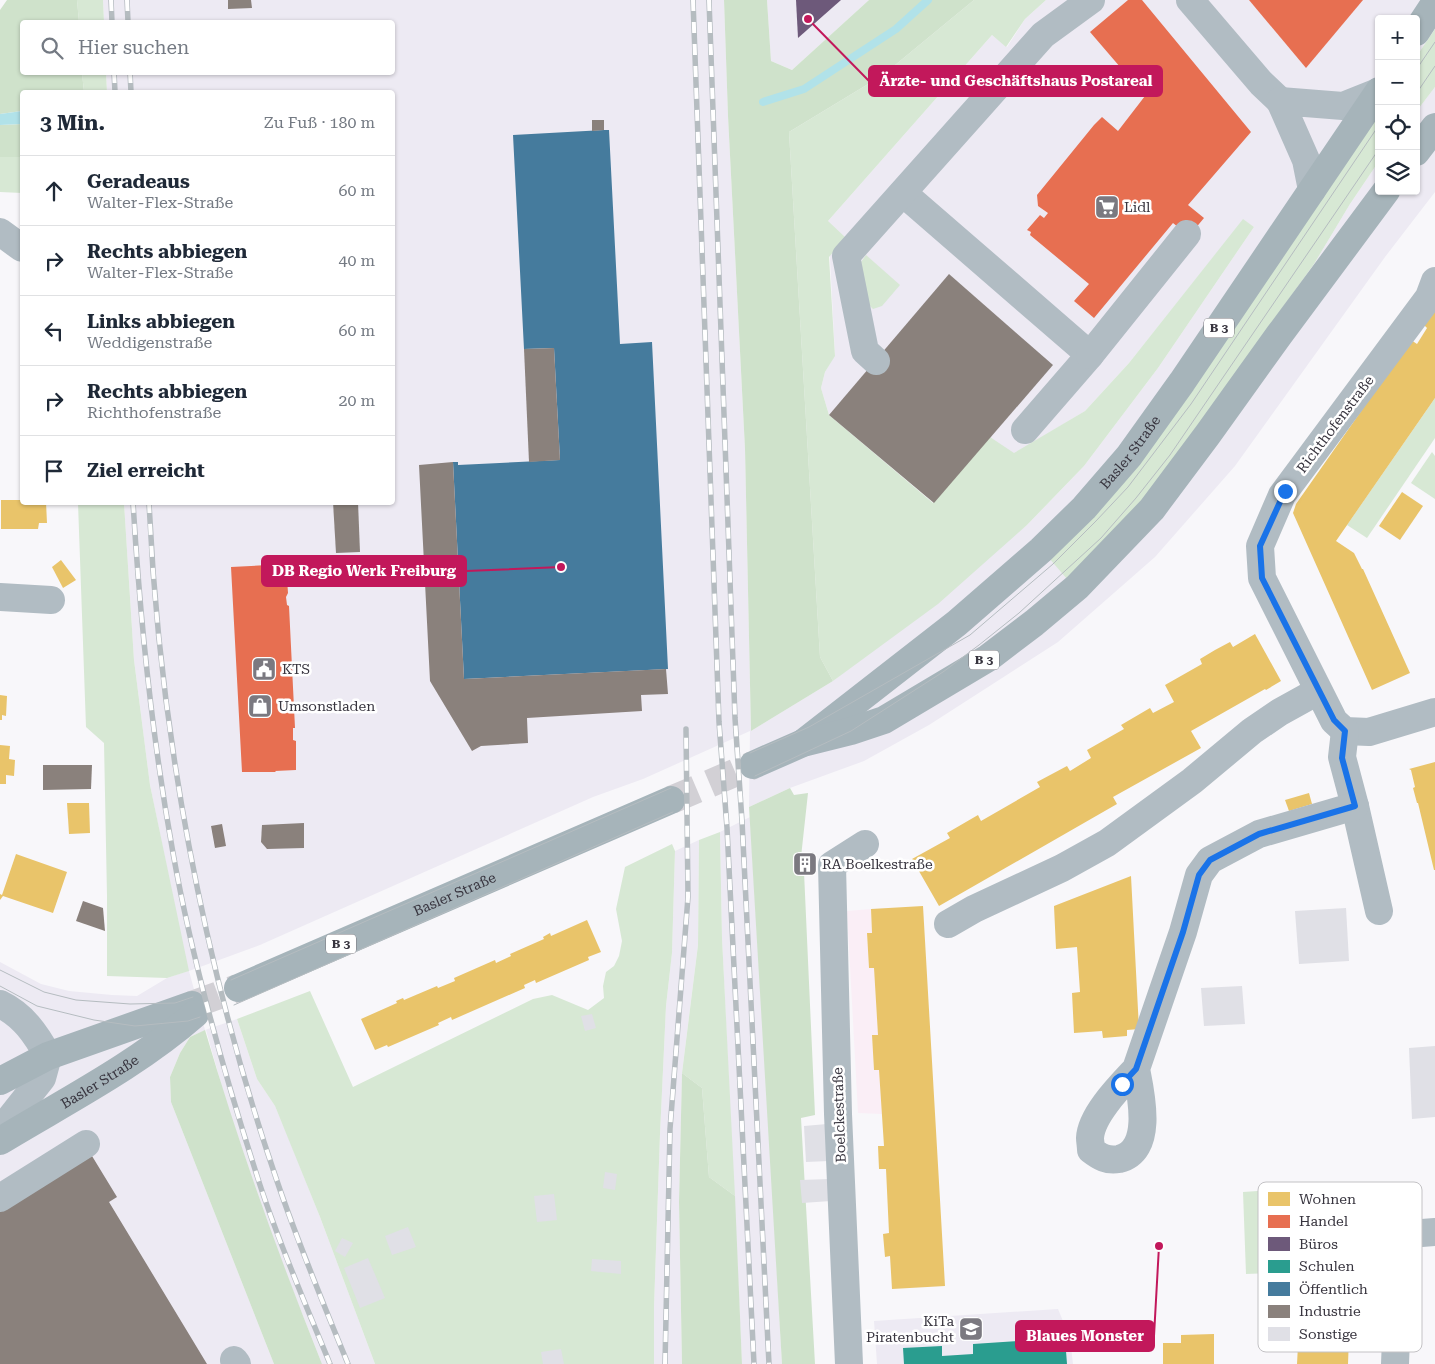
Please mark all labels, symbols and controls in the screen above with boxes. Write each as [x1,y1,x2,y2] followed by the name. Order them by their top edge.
[1375,15,1420,195] map controls
[1375,15,1420,60] button: +
[20,20,395,75] search box
[38,34,66,62] icon: search
[78,36,189,59] text: Hier suchen
[1375,60,1420,105] button: −
[869,66,1162,96] callout: Ärzte- und Geschäftshaus Postareal
[880,71,1153,90] text: Ärzte- und Geschäftshaus Postareal
[1375,105,1420,150] button: locate
[40,111,105,135] text: 3 Min.
[264,113,375,132] text: Zu Fuß · 180 m
[1375,150,1420,195] button: layers
[87,170,190,193] text: Geradeaus
[40,177,68,205] icon: ahead
[338,181,375,200] text: 60 m
[87,193,233,212] text: Walter-Flex-Straße
[1094,194,1120,220] supermarket icon: Lidl
[1124,199,1151,215] place label: Lidl
[87,240,247,263] text: Rechts abbiegen
[40,247,68,275] icon: right
[338,251,375,270] text: 40 m
[87,263,233,282] text: Walter-Flex-Straße
[87,310,235,333] text: Links abbiegen
[40,317,68,345] icon: left
[1204,318,1234,338] road number: B 3
[338,321,375,340] text: 60 m
[87,333,212,352] text: Weddigenstraße
[1293,372,1377,476] street label: Richthofenstraße
[87,380,247,403] text: Rechts abbiegen
[40,387,68,415] icon: right
[338,391,375,410] text: 20 m
[87,403,221,422] text: Richthofenstraße
[1096,412,1164,492] street label: Basler Straße
[40,457,68,485] icon: arrive
[87,459,205,482] text: Ziel erreicht
[1274,480,1297,503] route end
[262,556,466,586] callout: DB Regio Werk Freiburg
[272,562,457,580] text: DB Regio Werk Freiburg
[969,650,999,670] road number: B 3
[251,656,277,682] public building icon: KTS
[282,661,310,677] place label: KTS
[247,693,273,719] shop icon: Umsonstladen
[278,698,375,714] place label: Umsonstladen
[792,851,818,877] building icon: RA Boelkestraße
[822,856,933,872] place label: RA Boelkestraße
[411,869,499,919] street label: Basler Straße
[326,934,356,954] road number: B 3
[58,1051,142,1112] street label: Basler Straße
[829,1067,849,1163] street label: Boelckestraße
[1111,1073,1134,1096] route start
[1258,1182,1422,1352] legend
[1299,1191,1356,1207] text: Wohnen
[1299,1213,1349,1229] text: Handel
[1299,1236,1338,1252] text: Büros
[1299,1258,1354,1274] text: Schulen
[1299,1281,1368,1297] text: Öffentlich
[1299,1303,1361,1319] text: Industrie
[866,1313,954,1345] place label: KiTa Piratenbucht
[958,1316,984,1342] school or university icon: KiTa Piratenbucht
[1016,1321,1154,1351] callout: Blaues Monster
[1299,1326,1357,1342] text: Sonstige
[1026,1327,1144,1345] text: Blaues Monster

